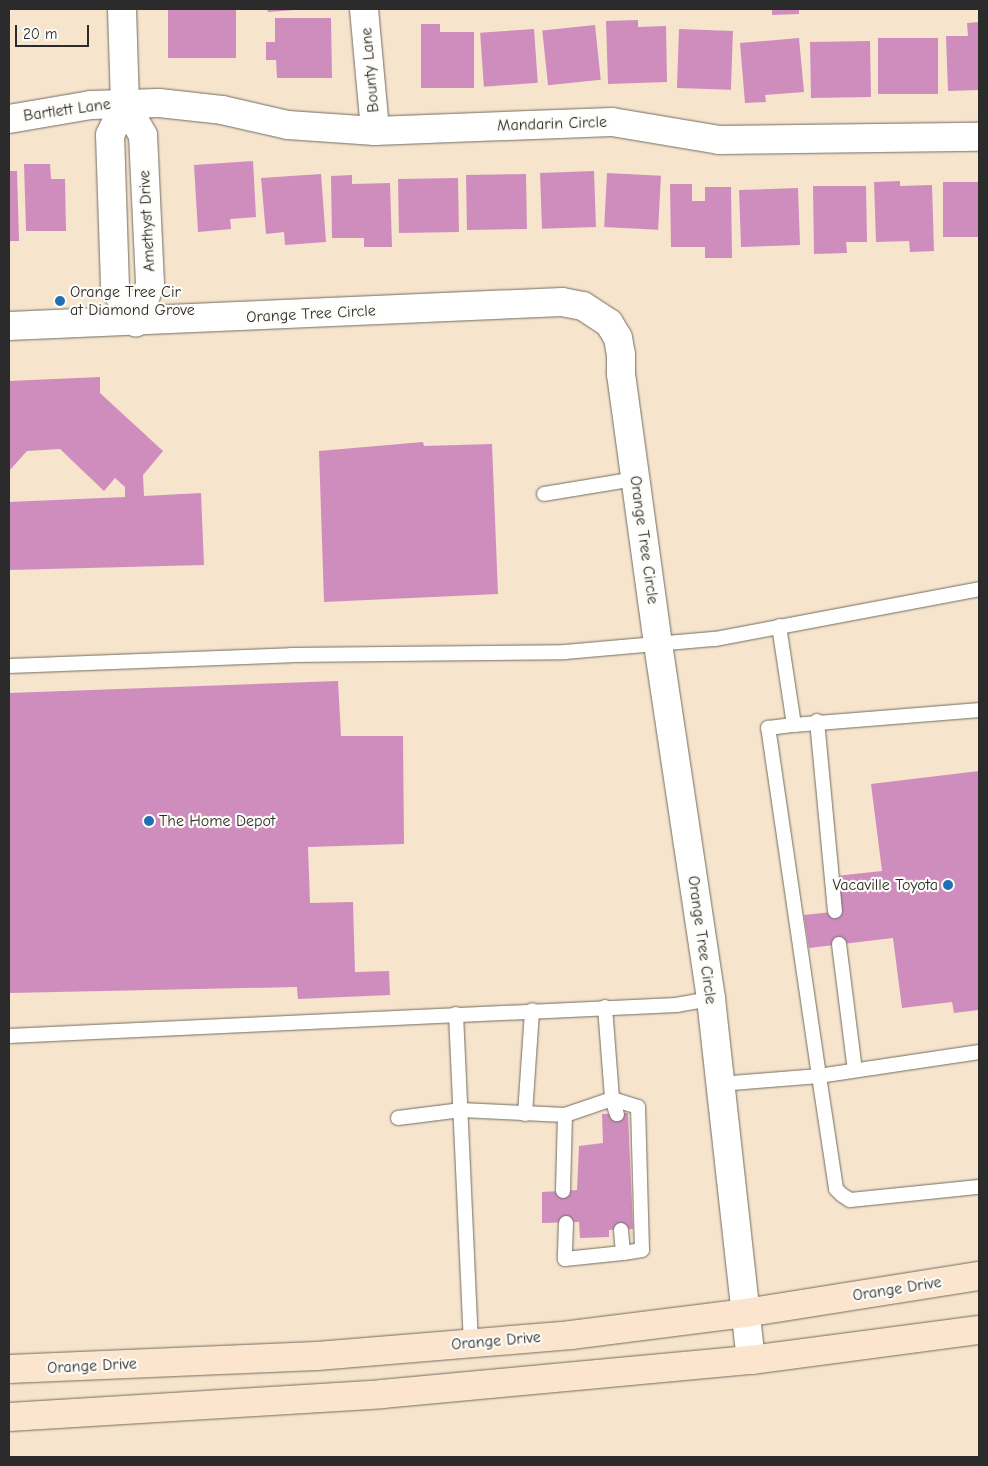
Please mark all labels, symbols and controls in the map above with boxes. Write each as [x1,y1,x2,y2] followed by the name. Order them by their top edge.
[18,15,91,47] scale bar
[23,25,57,43] text: 20 m
[357,27,383,113] street label: Bounty Lane
[22,94,112,126] street label: Bartlett Lane
[497,112,607,136] street label: Mandarin Circle
[135,170,159,272] street label: Amethyst Drive
[70,282,195,320] place label: Orange Tree Cir at Diamond Grove
[54,295,66,307] marker: Orange Tree Cir at Diamond Grove
[246,301,376,327] street label: Orange Tree Circle
[625,474,663,606] street label: Orange Tree Circle
[159,811,275,831] place label: The Home Depot
[143,815,155,827] marker: The Home Depot
[683,874,721,1006] street label: Orange Tree Circle
[833,875,938,895] place label: Vacaville Toyota
[942,879,954,891] marker: Vacaville Toyota
[851,1273,943,1305] street label: Orange Drive
[450,1328,542,1354] street label: Orange Drive
[47,1354,137,1378] street label: Orange Drive

